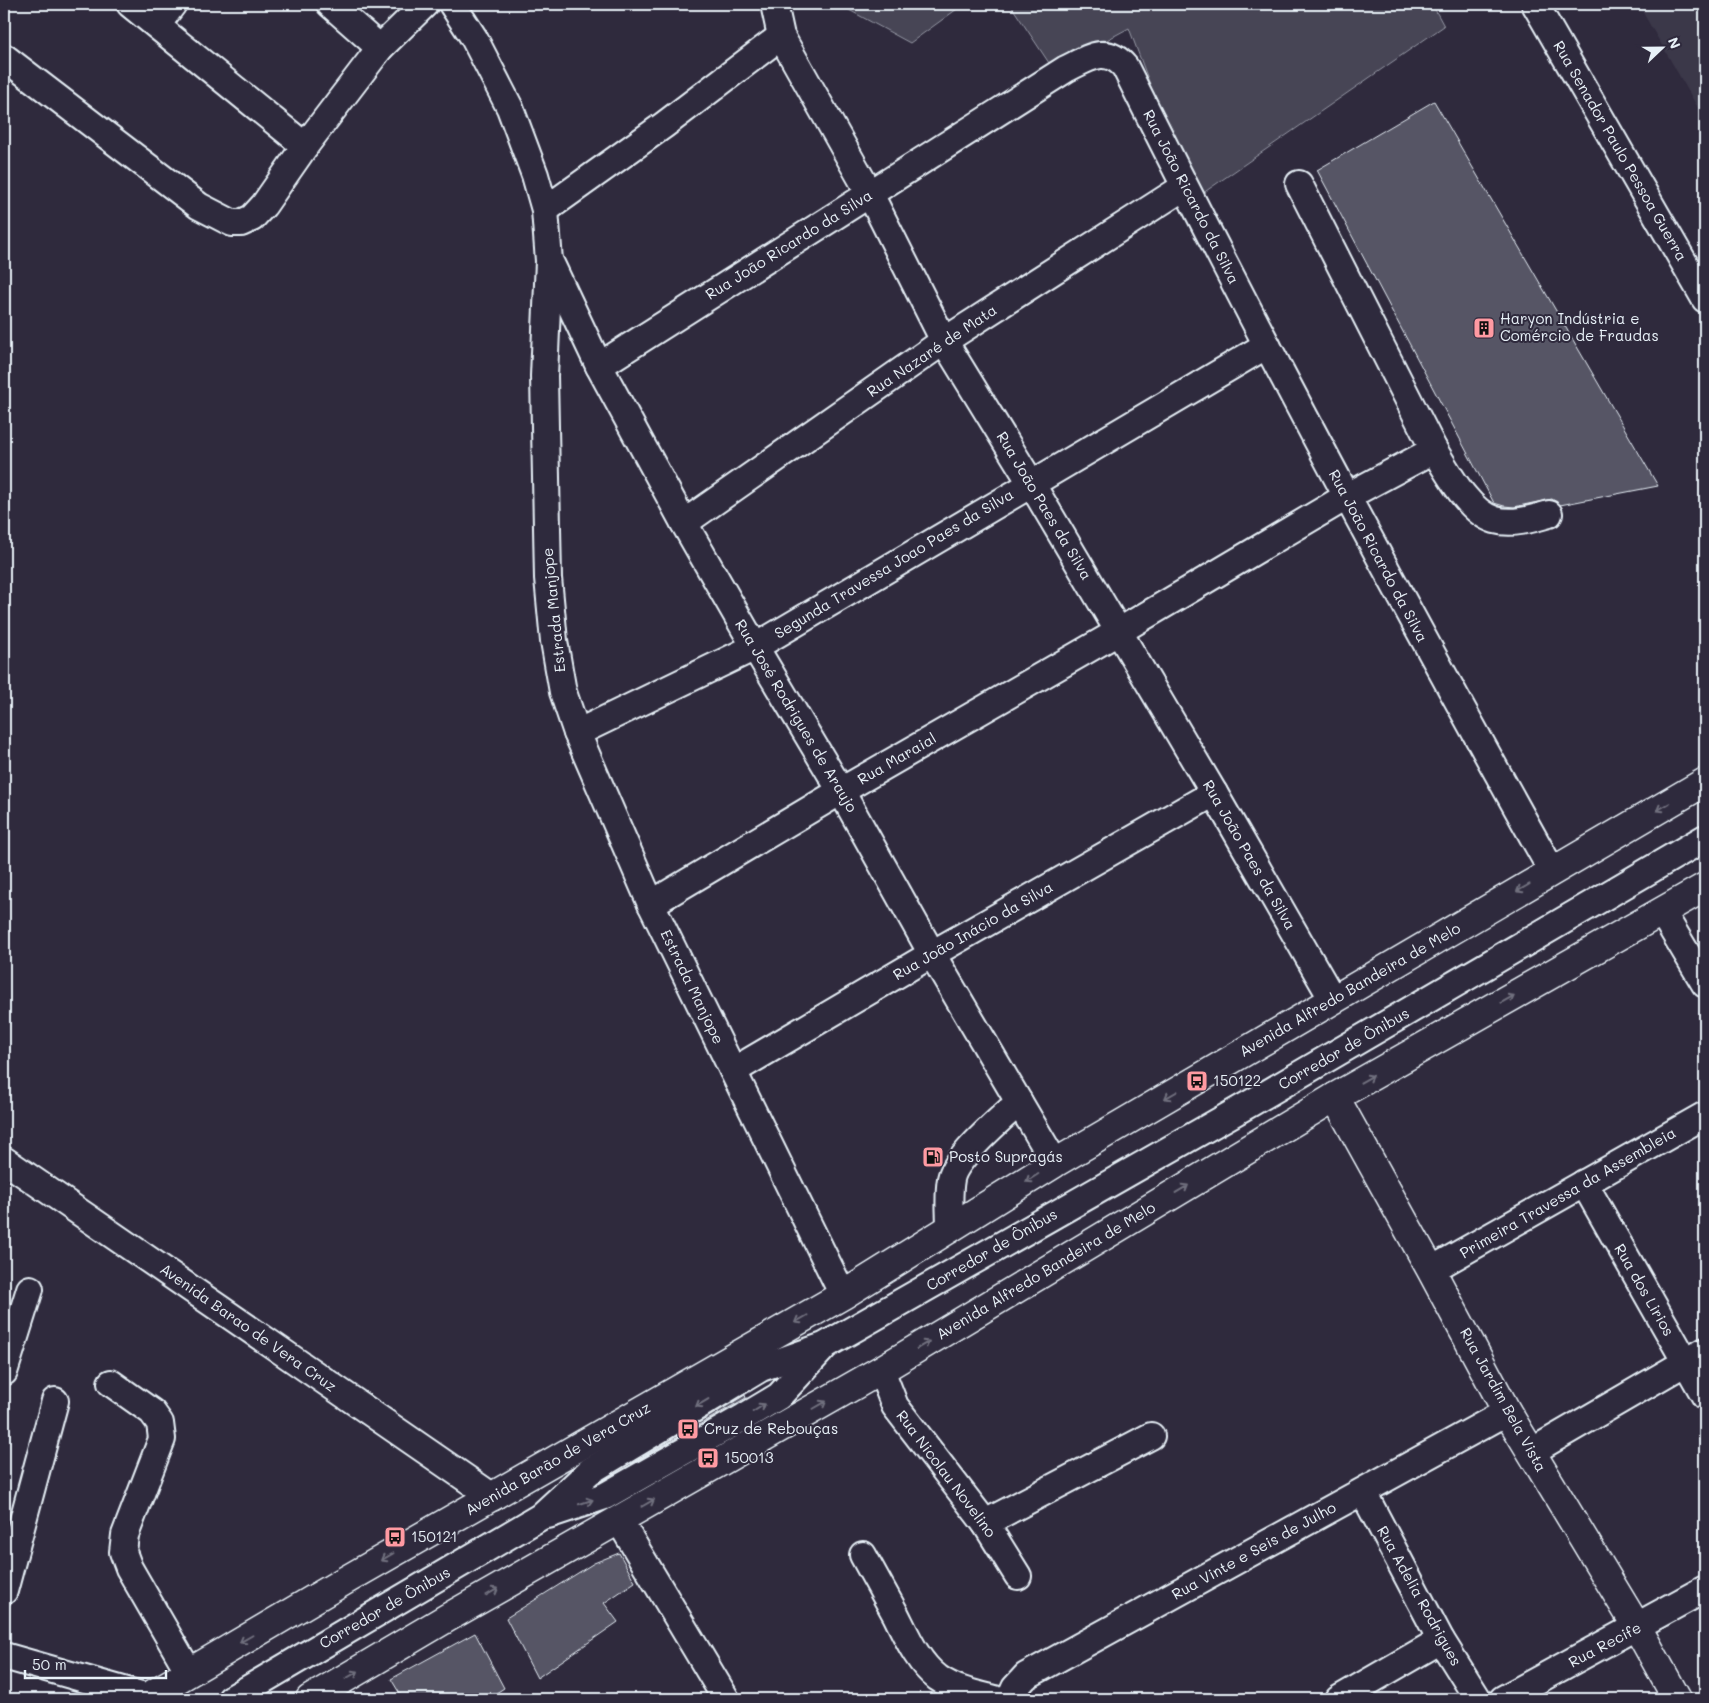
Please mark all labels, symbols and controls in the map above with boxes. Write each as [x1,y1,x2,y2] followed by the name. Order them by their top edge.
[1636,22,1686,72] north arrow
[1664,34,1685,51] text: N
[1549,37,1692,264] street label: Rua Senador Paulo Pessoa Guerra
[1139,106,1245,287] street label: Rua João Ricardo da Silva
[701,185,876,304] street label: Rua João Ricardo da Silva
[863,299,1000,401] street label: Rua Nazaré de Mata
[1500,308,1659,345] place label: Haryon Indústria e Comércio de Fraudas
[1472,316,1496,340] building icon: Haryon Indústria e Comércio de Fraudas
[993,428,1097,583] street label: Rua João Paes da Silva
[1325,466,1433,645] street label: Rua João Ricardo da Silva
[770,484,1017,643] street label: Segunda Travessa Joao Paes da Silva
[537,547,569,673] street label: Estrada Manjope
[731,615,863,816] street label: Rua José Rodrigues de Araujo
[853,728,940,789] street label: Rua Maraial
[1199,776,1301,933] street label: Rua João Paes da Silva
[1657,802,1671,812] one-way arrow
[889,876,1056,984] street label: Rua João Inácio da Silva
[1516,884,1530,894] one-way arrow
[1235,917,1464,1061] street label: Avenida Alfredo Bandeira de Melo
[656,926,729,1047] street label: Estrada Manjope
[1501,994,1516,1004] one-way arrow
[1274,1002,1413,1094] street label: Corredor de Ônibus
[1185,1069,1209,1093] bus stop icon: 150122
[1213,1070,1261,1090] place label: 150122
[1359,1074,1374,1084] one-way arrow
[1164,1090,1179,1100] one-way arrow
[1456,1122,1679,1262] street label: Primeira Travessa da Assembleia
[921,1145,945,1169] fuel station icon: Posto Supragás
[949,1146,1063,1166] place label: Posto Supragás
[1025,1173,1039,1183] one-way arrow
[1175,1184,1189,1194] one-way arrow
[932,1197,1159,1344] street label: Avenida Alfredo Bandeira de Melo
[922,1203,1061,1295] street label: Corredor de Ônibus
[1610,1240,1679,1339] street label: Rua dos Lirios
[156,1259,341,1396] street label: Avenida Barao de Vera Cruz
[794,1315,808,1325] one-way arrow
[1456,1324,1552,1475] street label: Rua Jardim Bela Vista
[915,1339,929,1349] one-way arrow
[461,1397,654,1520] street label: Avenida Barão de Vera Cruz
[695,1399,709,1409] one-way arrow
[812,1399,826,1409] one-way arrow
[752,1402,766,1412] one-way arrow
[892,1406,1001,1541] street label: Rua Nicolau Novelino
[676,1417,700,1441] bus stop icon: Cruz de Rebouças
[704,1418,838,1438] place label: Cruz de Rebouças
[696,1446,720,1470] bus stop icon: 150013
[724,1447,774,1467] place label: 150013
[578,1497,594,1507] one-way arrow
[1168,1497,1339,1604] street label: Rua Vinte e Seis de Julho
[641,1498,655,1508] one-way arrow
[1373,1522,1467,1669] street label: Rua Adelia Rodrigues
[383,1525,407,1549] bus stop icon: 150121
[411,1526,457,1546] place label: 150121
[380,1553,395,1563] one-way arrow
[315,1561,454,1653] street label: Corredor de Ônibus
[484,1587,499,1597] one-way arrow
[1565,1617,1644,1672] street label: Rua Recife
[239,1634,254,1644] one-way arrow
[25,1648,166,1680] scale bar
[32,1654,67,1674] text: 50 m
[344,1669,359,1679] one-way arrow

